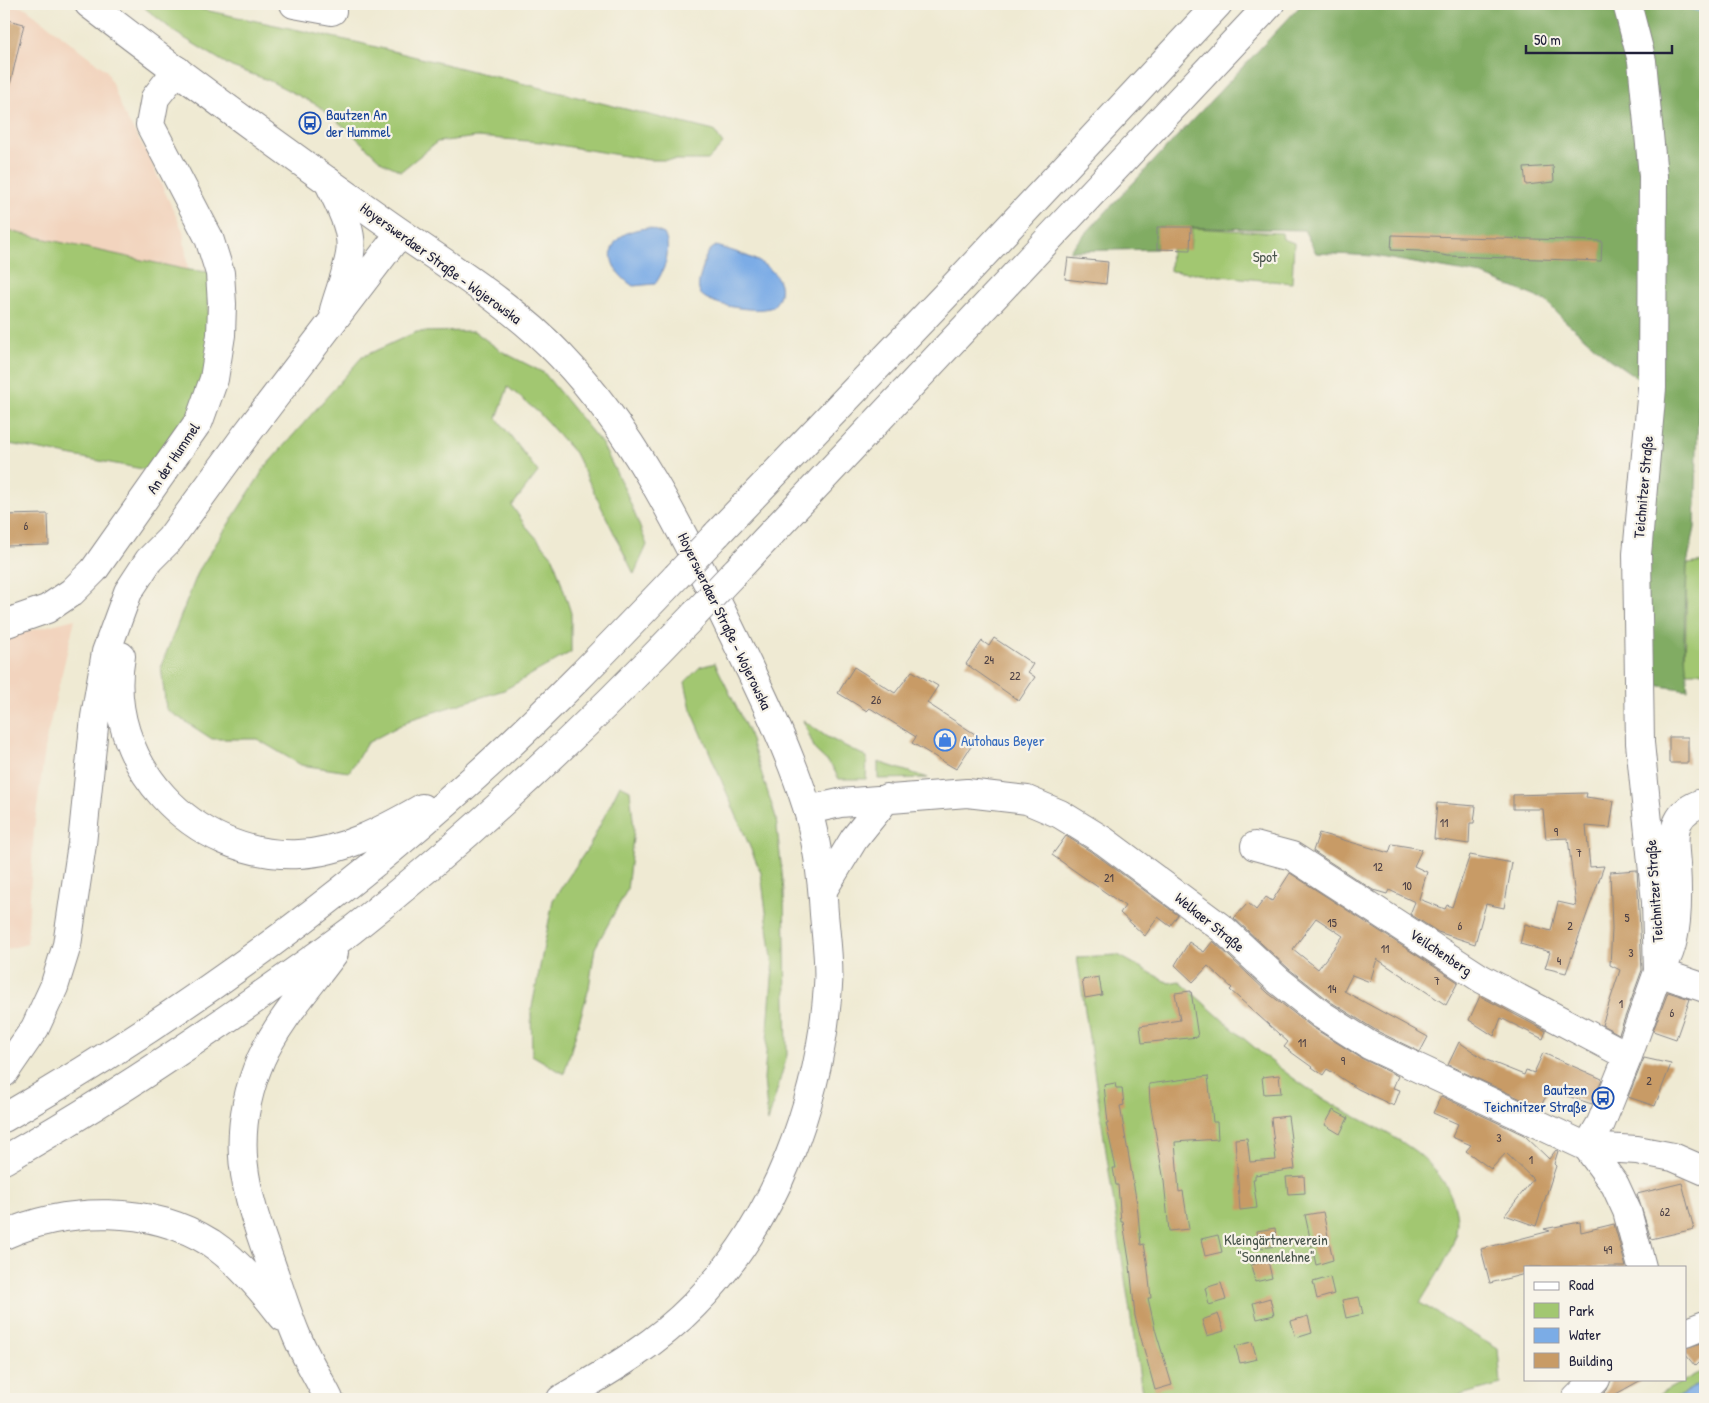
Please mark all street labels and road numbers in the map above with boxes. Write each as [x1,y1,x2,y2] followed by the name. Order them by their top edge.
[356,197,526,329] street label: Hoyerswerdaer Straße - Wojerowska
[141,418,205,498] street label: An der Hummel
[1628,435,1658,539] street label: Teichnitzer Straße
[673,529,777,713] street label: Hoyerswerdaer Straße - Wojerowska
[1640,839,1668,943] street label: Teichnitzer Straße
[1171,887,1249,957] street label: Welkaer Straße
[1406,923,1477,981] street label: Veilchenberg

